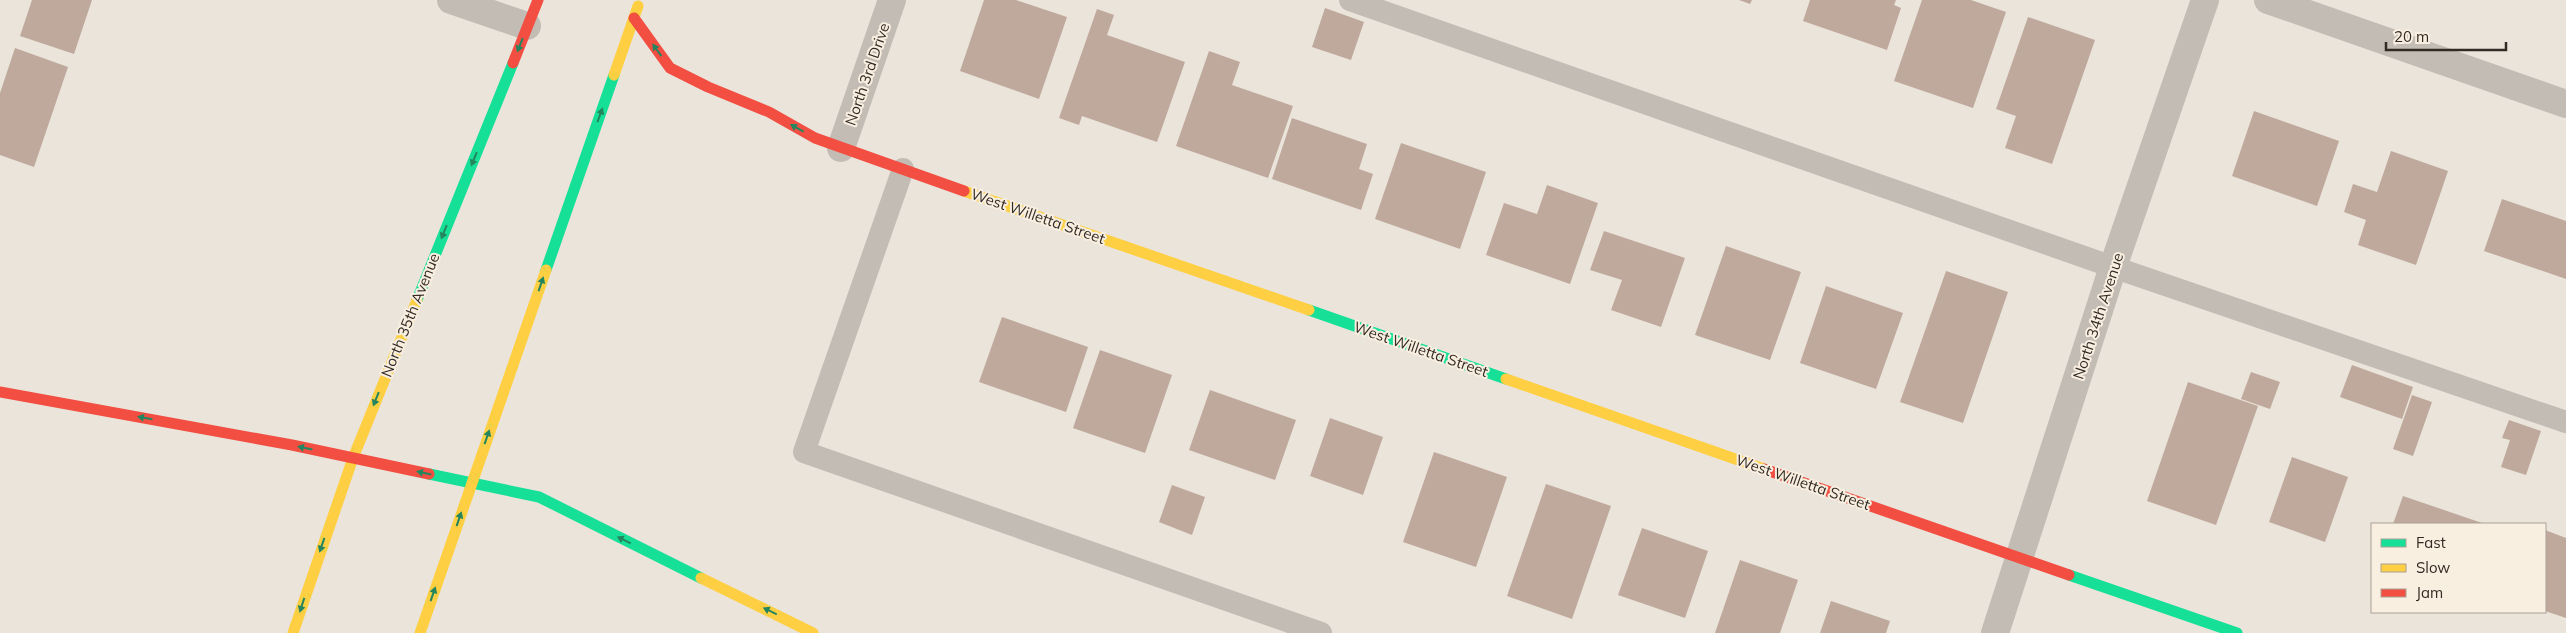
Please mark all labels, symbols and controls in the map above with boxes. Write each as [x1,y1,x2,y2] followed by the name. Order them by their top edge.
[841,20,893,128] street label: North 3rd Drive
[2386,20,2506,52] scale bar
[2394,27,2429,46] text: 20 m
[515,38,523,52] one-way arrow
[651,44,662,57] one-way arrow
[596,108,604,123] one-way arrow
[789,124,804,132] one-way arrow
[469,152,477,166] one-way arrow
[968,184,1108,248] street label: West Willetta Street
[439,225,447,240] one-way arrow
[377,250,443,380] street label: North 35th Avenue
[2069,250,2127,382] street label: North 34th Avenue
[537,276,545,291] one-way arrow
[1351,317,1491,381] street label: West Willetta Street
[372,392,380,407] one-way arrow
[137,414,153,422] one-way arrow
[484,430,492,445] one-way arrow
[298,444,313,452] one-way arrow
[1733,450,1873,514] street label: West Willetta Street
[416,469,431,477] one-way arrow
[456,512,463,527] one-way arrow
[2371,523,2546,613] legend
[2416,533,2446,552] text: Fast
[617,535,631,543] one-way arrow
[318,538,326,553] one-way arrow
[2416,558,2450,577] text: Slow
[2416,583,2443,602] text: Jam
[430,586,438,601] one-way arrow
[298,598,305,613] one-way arrow
[763,607,777,615] one-way arrow

